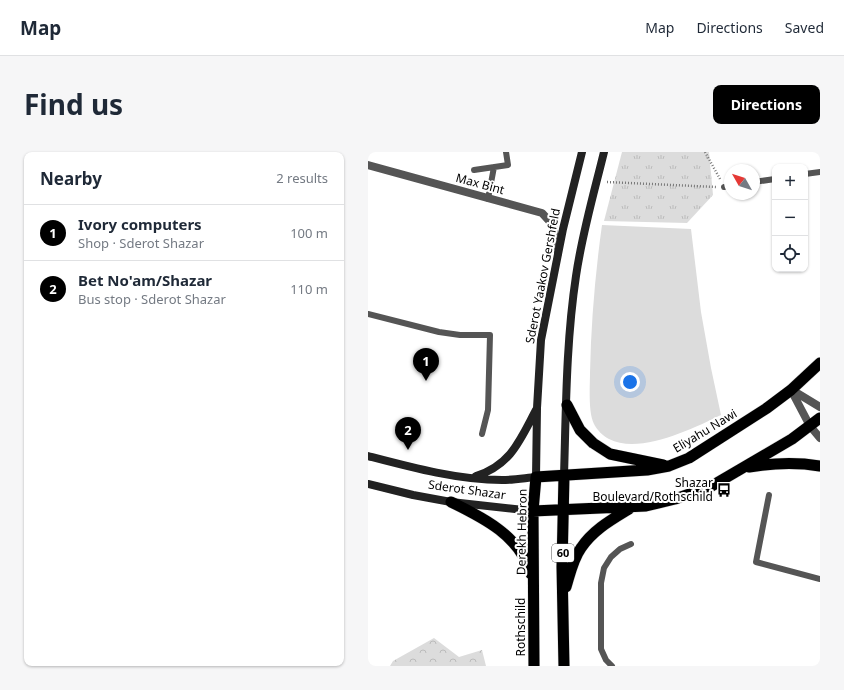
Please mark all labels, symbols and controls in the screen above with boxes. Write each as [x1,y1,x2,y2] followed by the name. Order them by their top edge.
[20,15,61,41] text: Map
[645,18,674,37] text: Map
[696,18,763,37] text: Directions
[785,18,824,37] text: Saved
[24,85,123,123] text: Find us
[713,85,820,124] button: Directions
[724,164,760,200] north arrow
[772,164,808,272] map controls
[772,164,808,200] button: +
[40,167,102,190] text: Nearby
[276,169,328,187] text: 2 results
[454,169,507,198] street label: Max Bint
[772,200,808,236] button: −
[521,207,564,345] street label: Sderot Yaakov Gershfeld
[78,214,202,234] text: Ivory computers
[49,224,57,242] text: 1
[290,224,328,242] text: 100 m
[78,234,204,252] text: Shop · Sderot Shazar
[772,236,808,272] button: locate
[78,270,212,290] text: Bet No'am/Shazar
[49,280,57,298] text: 2
[290,280,328,298] text: 110 m
[78,290,226,308] text: Bus stop · Sderot Shazar
[413,348,439,381] pin: 1
[620,372,640,392] your location
[669,405,740,456] street label: Eliyahu Nawi
[395,417,421,450] pin: 2
[593,474,713,505] place label: Shazar Boulevard/Rothschild
[427,476,507,503] street label: Sderot Shazar
[716,482,732,498] bus stop icon: Shazar Boulevard/Rothschild
[512,489,531,575] street label: Derekh Hebron
[552,544,574,562] road number: 60
[512,598,529,656] street label: Rothschild

